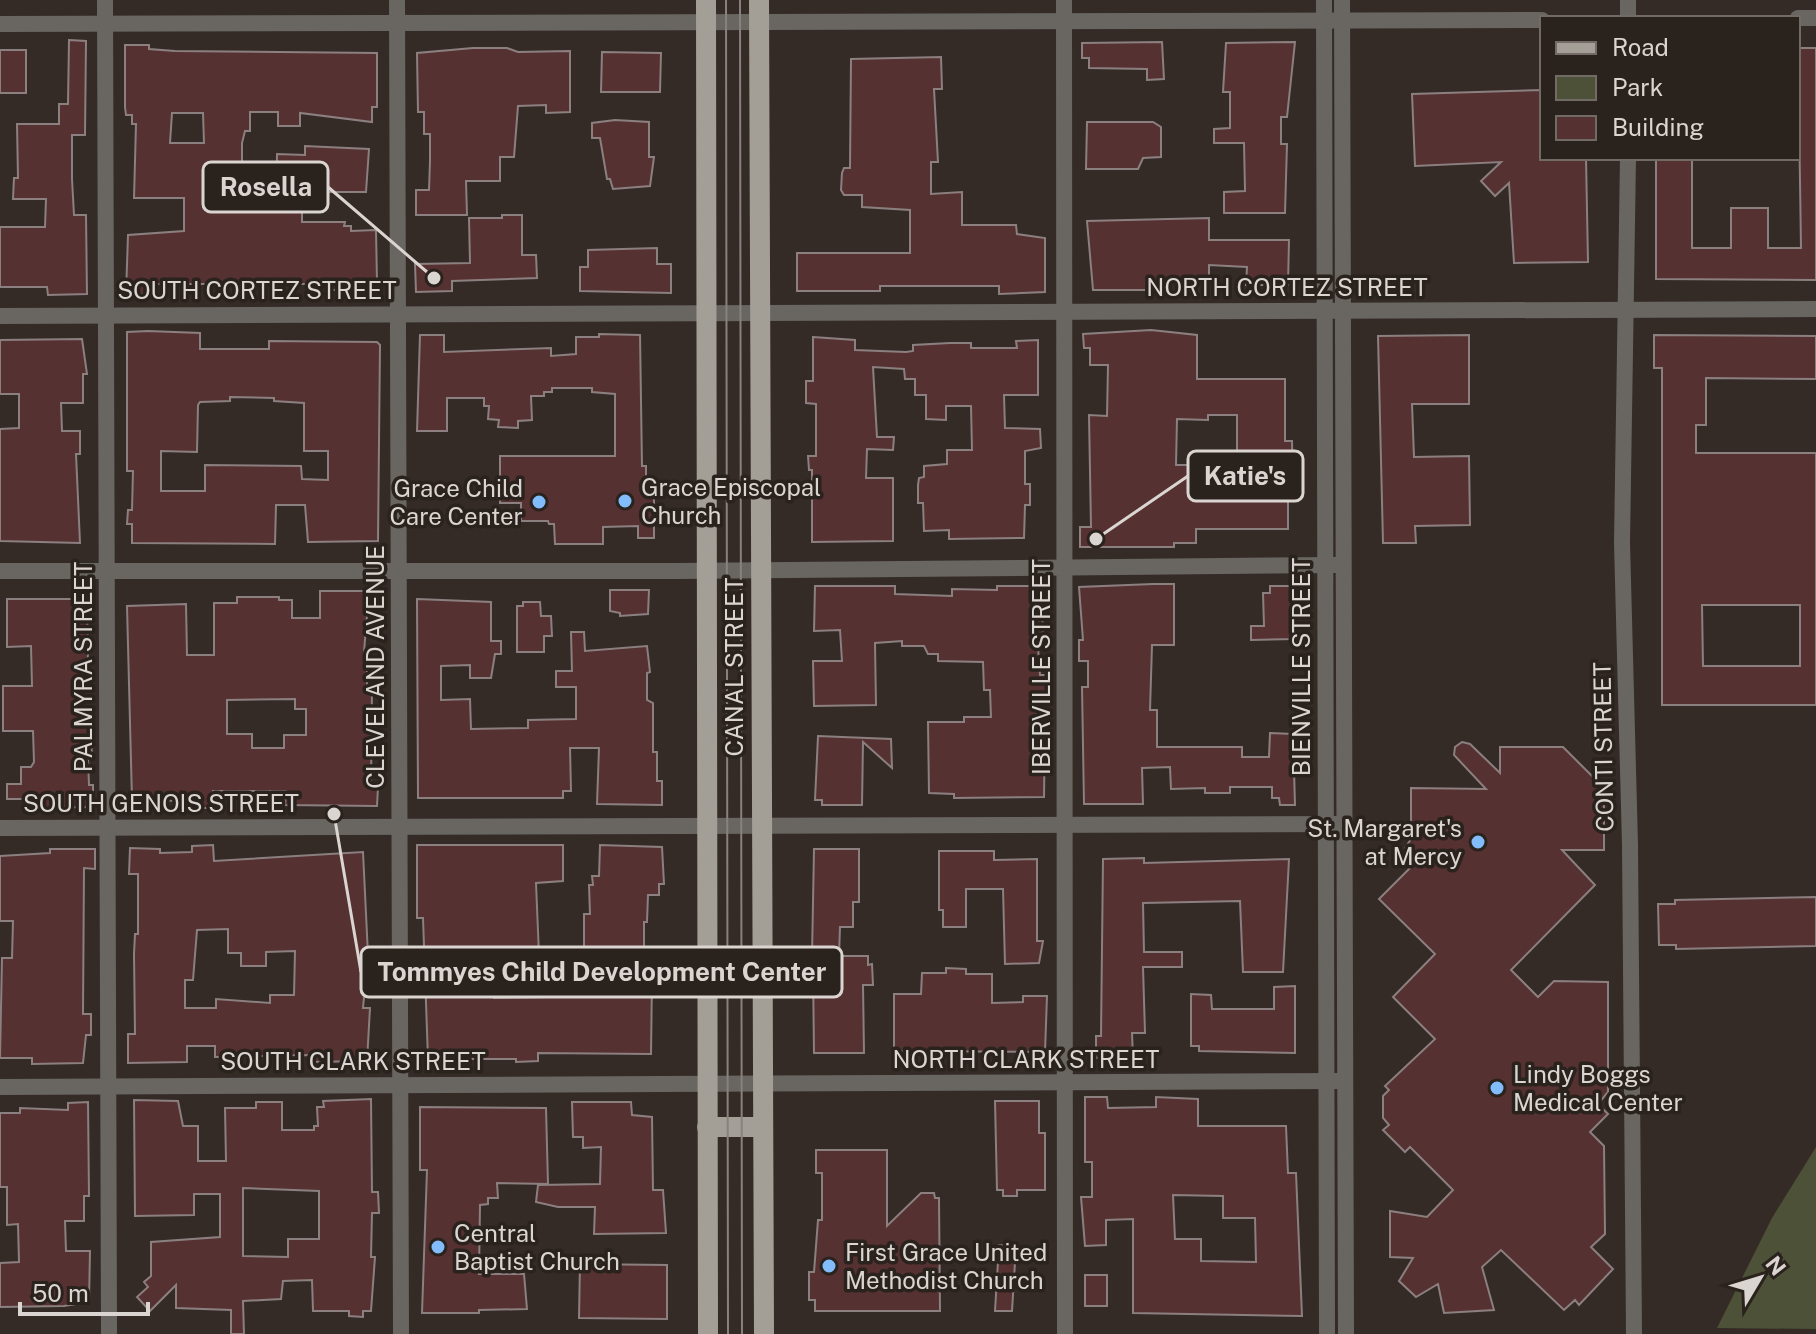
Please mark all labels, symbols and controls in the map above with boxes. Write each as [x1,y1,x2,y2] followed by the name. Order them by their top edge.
[1540,16,1800,160] legend
[1612,33,1669,61] text: Road
[1612,73,1663,101] text: Park
[1612,113,1704,141] text: Building
[203,162,328,212] callout: Rosella
[220,171,312,202] text: Rosella
[1146,273,1428,301] street label: NORTH CORTEZ STREET
[117,276,397,304] street label: SOUTH CORTEZ STREET
[1188,451,1303,501] callout: Katie's
[1204,460,1286,491] text: Katie's
[641,473,821,529] place label: Grace Episcopal Church
[390,474,523,530] place label: Grace Child Care Center
[616,492,634,510] marker: Grace Episcopal Church
[530,493,548,511] marker: Grace Child Care Center
[361,545,389,789] street label: CLEVELAND AVENUE
[1287,558,1315,776] street label: BIENVILLE STREET
[1027,559,1055,775] street label: IBERVILLE STREET
[69,562,97,772] street label: PALMYRA STREET
[720,578,748,756] street label: CANAL STREET
[1588,662,1618,832] street label: CONTI STREET
[23,789,299,817] street label: SOUTH GENOIS STREET
[1307,814,1462,870] place label: St. Margaret's at Mercy
[1469,833,1487,851] marker: St. Margaret's at Mercy
[361,947,842,997] callout: Tommyes Child Development Center
[378,956,827,987] text: Tommyes Child Development Center
[892,1045,1160,1073] street label: NORTH CLARK STREET
[220,1047,486,1075] street label: SOUTH CLARK STREET
[1513,1060,1683,1116] place label: Lindy Boggs Medical Center
[1488,1079,1506,1097] marker: Lindy Boggs Medical Center
[454,1219,620,1275] place label: Central Baptist Church
[429,1238,447,1256] marker: Central Baptist Church
[845,1238,1047,1294] place label: First Grace United Methodist Church
[1720,1238,1800,1318] north arrow
[1760,1251,1791,1280] text: N
[820,1257,838,1275] marker: First Grace United Methodist Church
[20,1266,148,1316] scale bar
[32,1279,89,1307] text: 50 m

